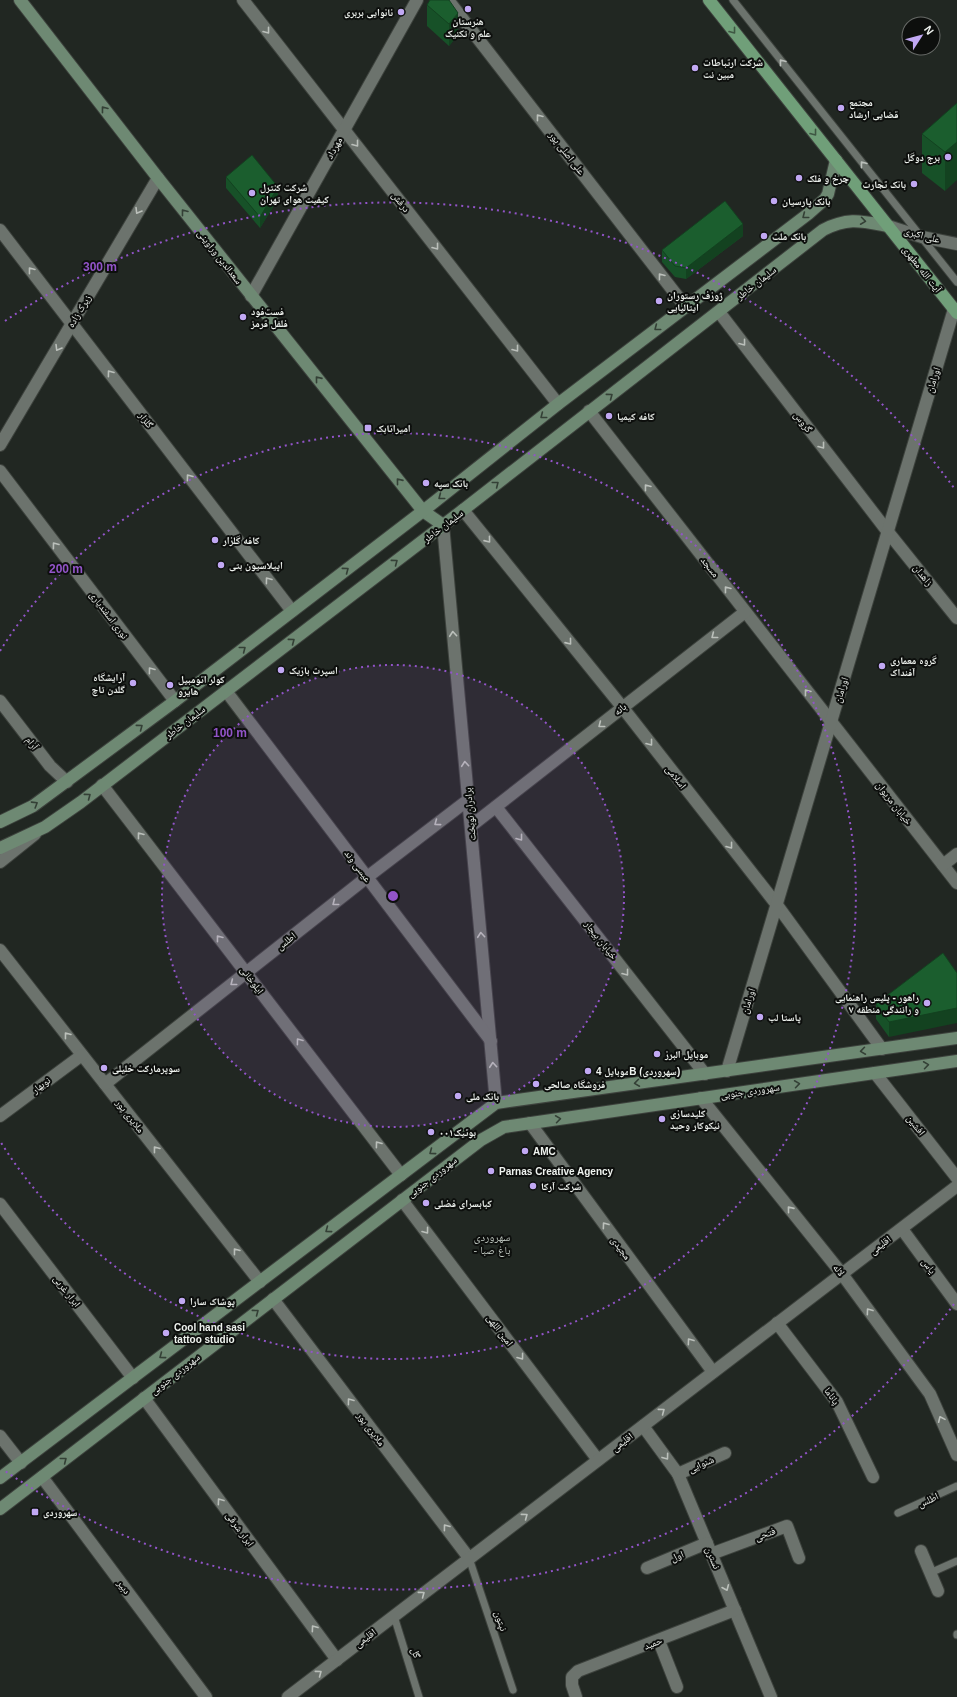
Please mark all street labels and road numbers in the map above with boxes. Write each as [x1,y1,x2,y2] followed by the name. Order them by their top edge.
[545,129,587,177] street label: علی اصلی پور
[324,135,345,161] street label: مهرداد
[389,190,412,215] street label: درفش
[903,225,941,246] street label: علی‌ اکبری
[195,228,245,287] street label: سعدالدین وراوینی
[900,244,944,295] street label: آیت الله مطهری
[733,264,779,303] street label: سلیمان خاطر
[65,293,93,329] street label: زیرک زاده
[924,366,943,394] street label: اورامان
[136,409,156,431] street label: گلزار
[791,410,815,436] street label: گروس
[420,507,466,546] street label: سلیمان خاطر
[699,555,722,580] street label: مسجد
[910,562,935,589] street label: زاهدان
[87,589,131,642] street label: نوری اسفندیاری
[832,676,851,704] street label: اورامان
[612,701,629,717] street label: بانه
[162,703,208,742] street label: سلیمان خاطر
[22,734,41,753] street label: آرام
[663,763,688,791] street label: اسلامی
[873,779,915,828] street label: خیابان مریوان
[462,787,479,841] street label: برادران نوبخت
[342,848,374,885] street label: عیسی وند
[581,918,620,963] street label: خیابان بیجار
[274,930,299,953] street label: اطلس
[237,964,266,996] street label: ایلوخانی
[739,987,758,1015] street label: اورامان
[29,1074,53,1096] street label: نوبهار
[720,1081,781,1102] street label: سهروردی جنوبی
[112,1096,147,1136] street label: ملایری پور
[904,1113,927,1138] street label: افشین
[405,1154,460,1200] street label: سهروردی جنوبی
[867,1233,893,1257] street label: اقلیمی
[608,1234,633,1263] street label: مجیدی
[919,1256,938,1276] street label: یاس
[831,1262,847,1278] street label: لاله
[51,1273,83,1310] street label: ابرار غربی
[484,1312,515,1349] street label: امین اللهی
[148,1351,203,1397] street label: سهروردی جنوبی
[821,1385,842,1407] street label: پاناما
[353,1409,387,1449] street label: ملایری پور
[609,1430,635,1454] street label: اقلیمی
[686,1453,716,1475] street label: شنوایی
[916,1490,941,1510] street label: اطلس
[223,1510,256,1549] street label: ابرار شرقی
[753,1525,777,1544] street label: فتحی
[703,1545,723,1571] street label: نسترن
[669,1548,685,1564] street label: اول
[114,1577,133,1596] street label: دبیر
[492,1610,509,1633] street label: نپتون
[352,1626,378,1650] street label: اقلیمی
[642,1634,664,1652] street label: حمید
[408,1647,423,1660] street label: گل

